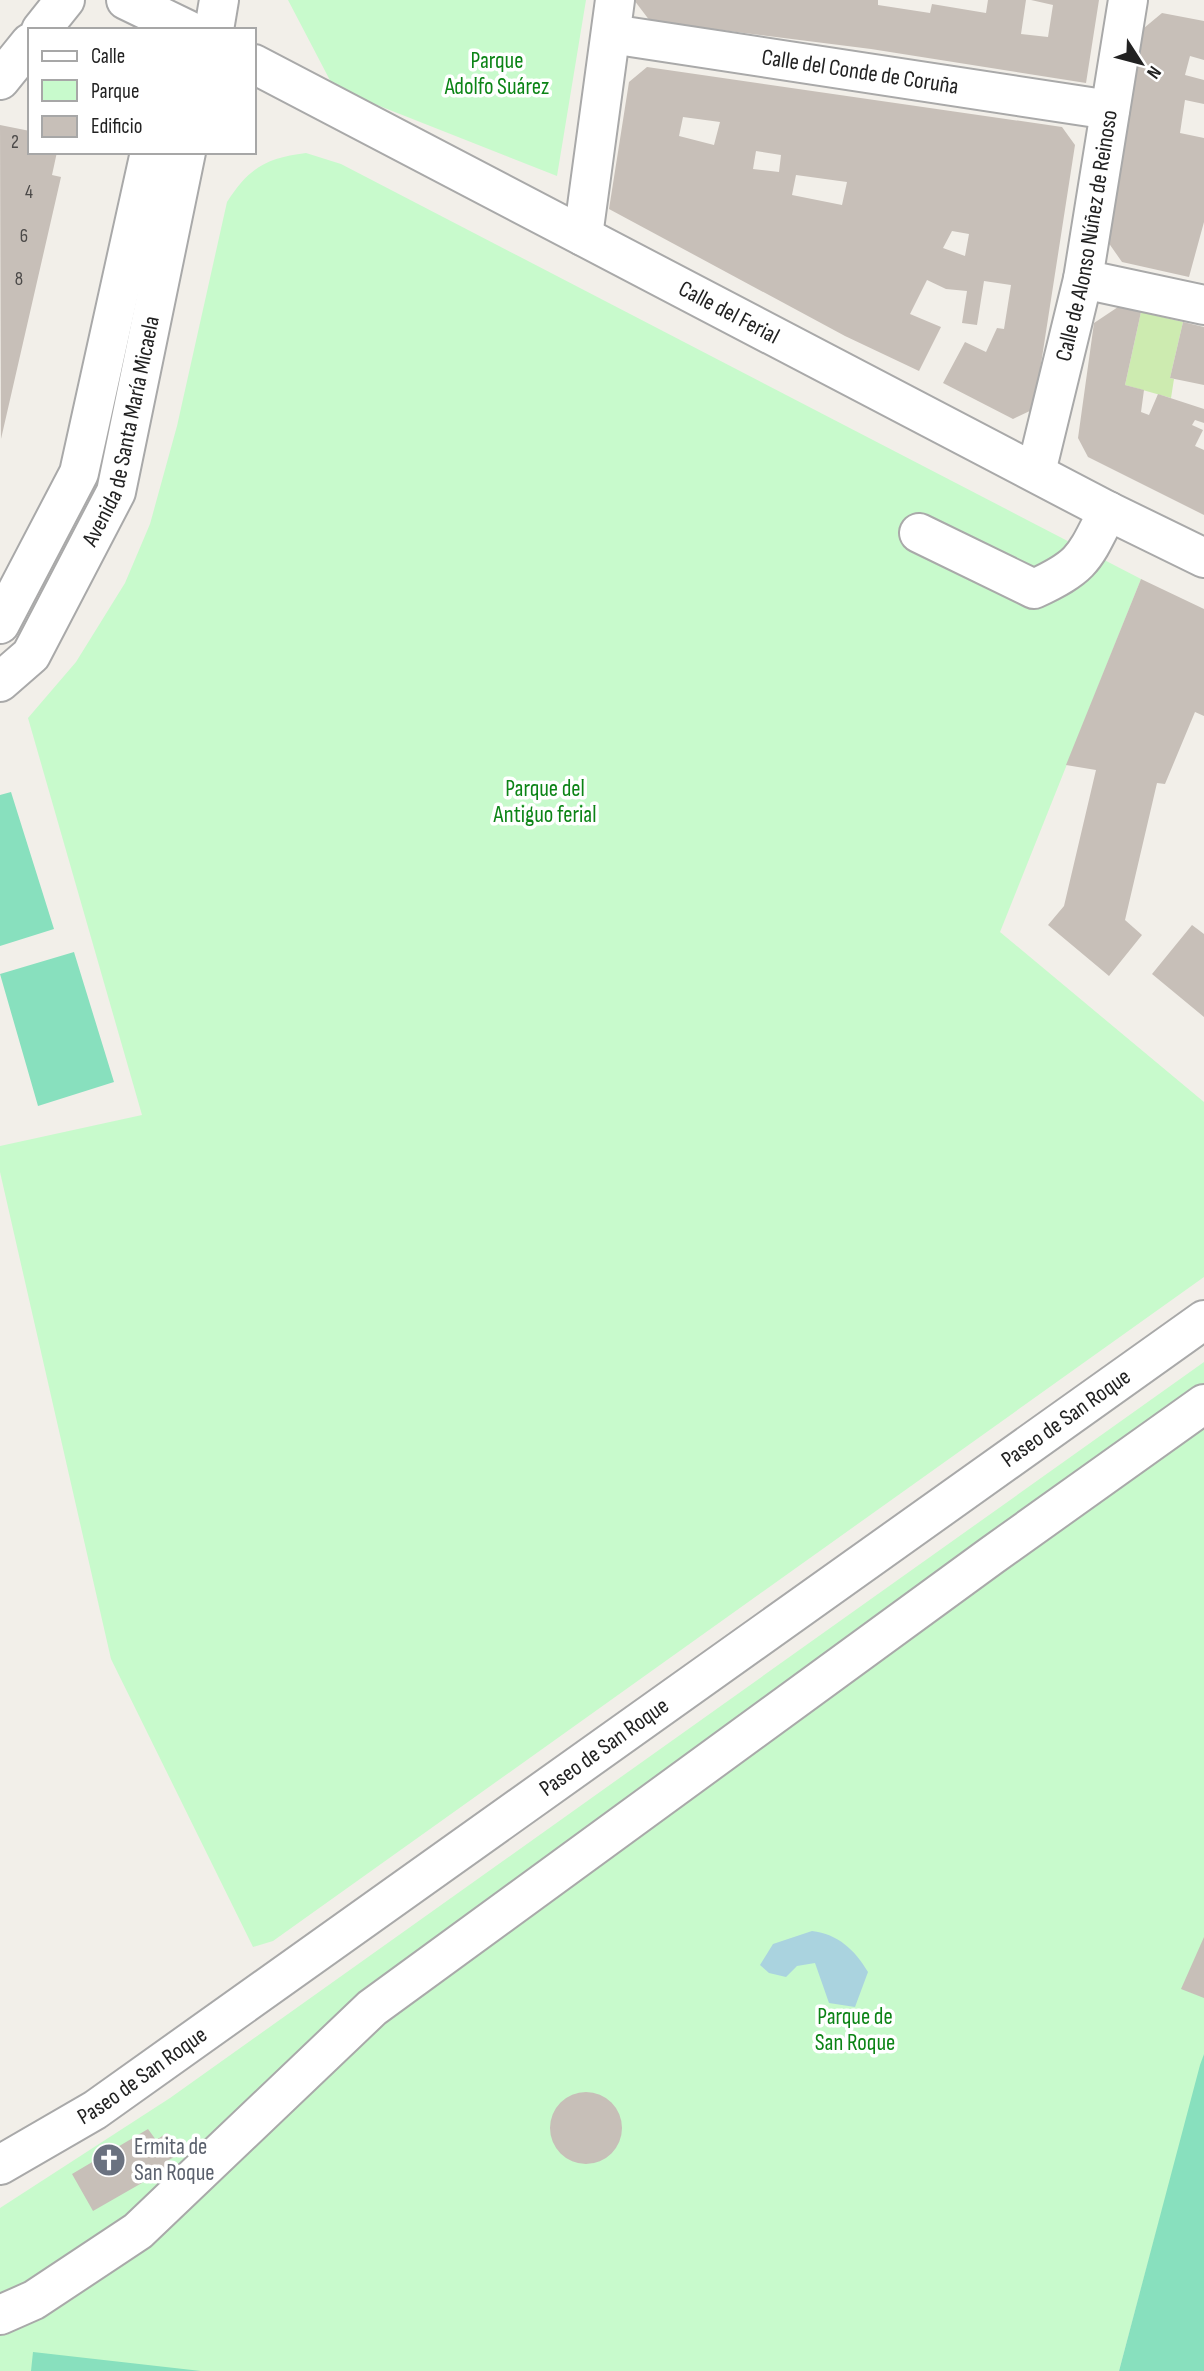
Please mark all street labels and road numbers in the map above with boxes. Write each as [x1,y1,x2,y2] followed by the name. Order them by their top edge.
[760,43,960,101] street label: Calle del Conde de Coruña
[1049,108,1124,364] street label: Calle de Alonso Núñez de Reinoso
[674,275,784,350] street label: Calle del Ferial
[76,314,166,552] street label: Avenida de Santa María Micaela
[996,1363,1136,1474] street label: Paseo de San Roque
[534,1692,674,1803] street label: Paseo de San Roque
[73,2021,213,2131] street label: Paseo de San Roque

